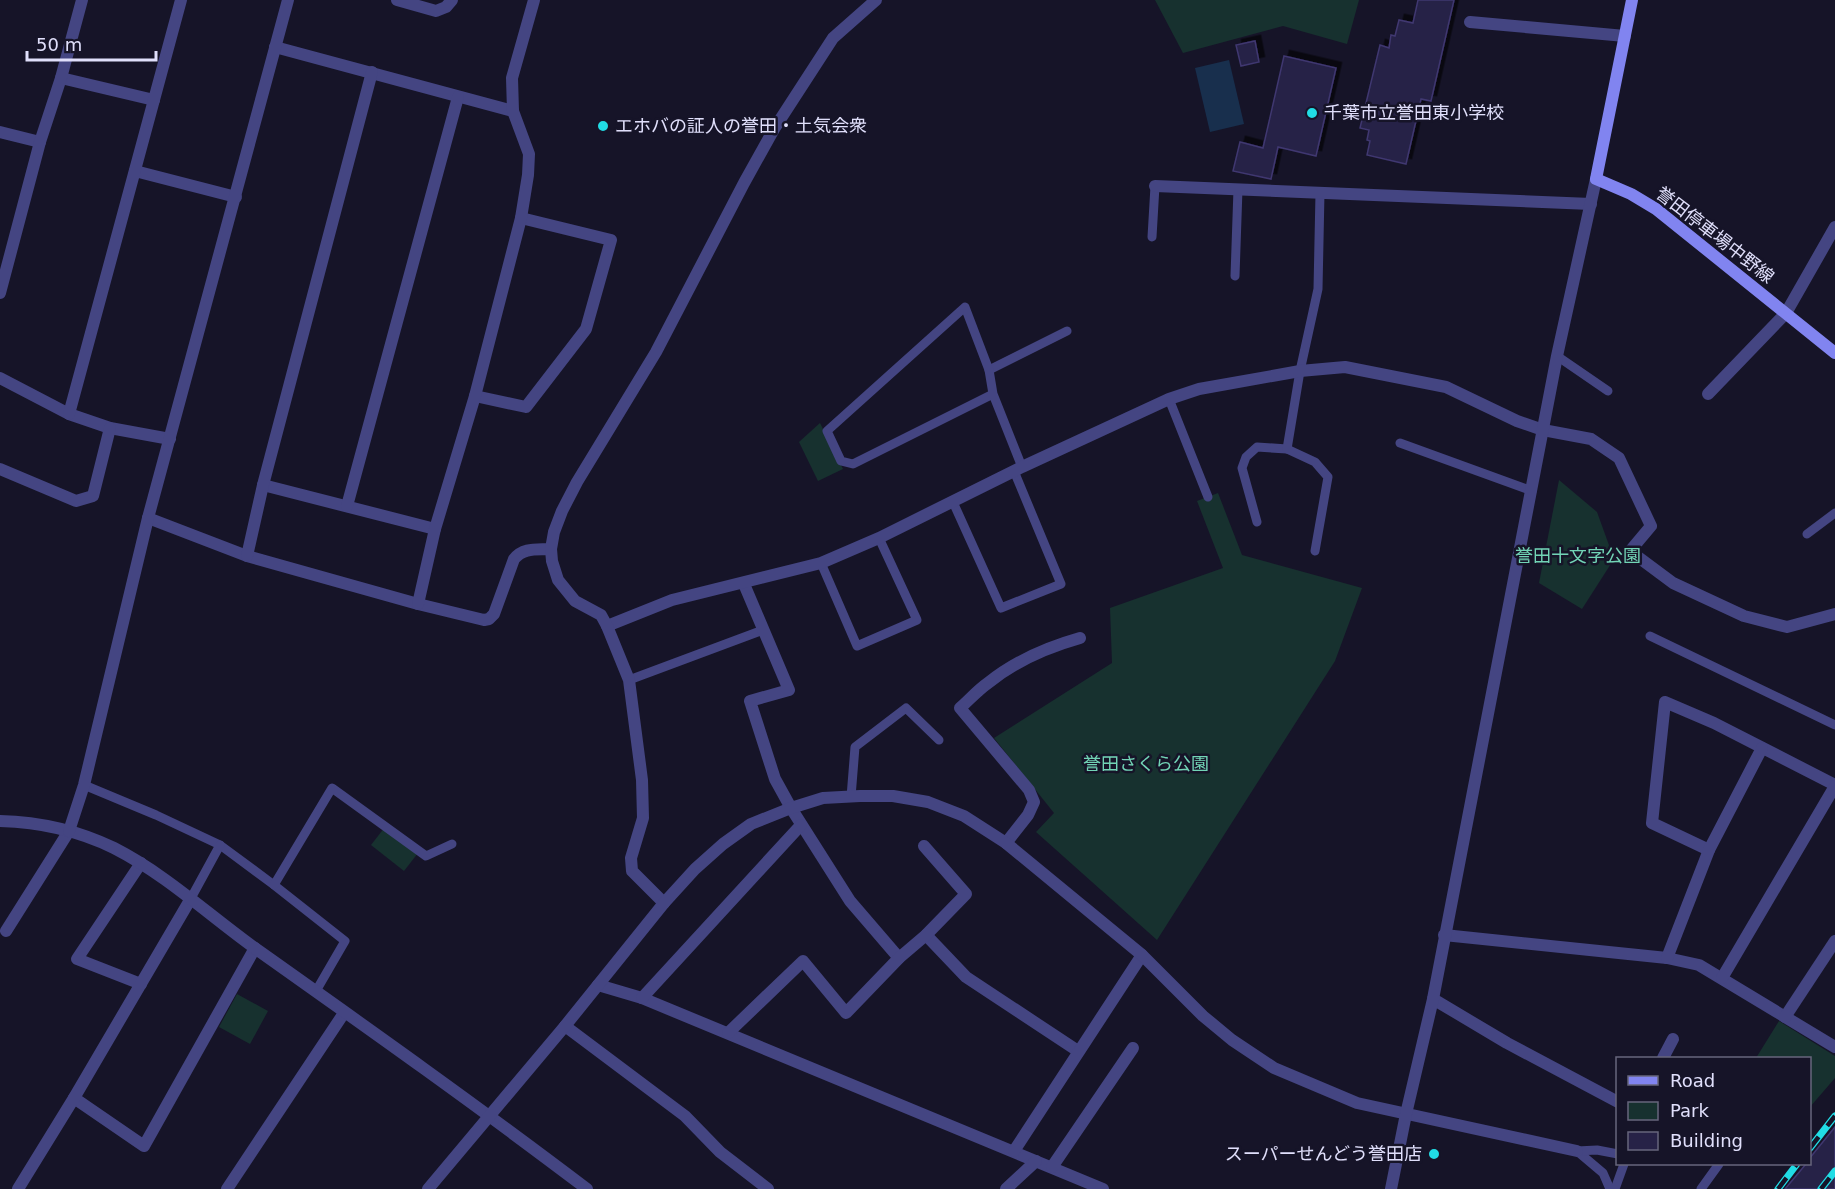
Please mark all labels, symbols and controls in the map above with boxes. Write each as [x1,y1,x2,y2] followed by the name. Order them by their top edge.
[27,24,156,62] scale bar
[36,34,82,55] text: 50 m
[1324,102,1504,123] place label: 千葉市立誉田東小学校
[1305,106,1319,120] marker: 千葉市立誉田東小学校
[615,115,867,136] place label: エホバの証人の誉田・土気会衆
[596,119,610,133] marker: エホバの証人の誉田・土気会衆
[1652,182,1779,287] street label: 誉田停車場中野線
[1515,545,1641,566] park label: 誉田十文字公園
[1083,753,1209,774] park label: 誉田さくら公園
[1616,1057,1811,1165] legend
[1670,1070,1715,1091] text: Road
[1670,1100,1709,1121] text: Park
[1670,1130,1743,1151] text: Building
[1225,1143,1422,1164] place label: スーパーせんどう誉田店
[1427,1147,1441,1161] marker: スーパーせんどう誉田店

